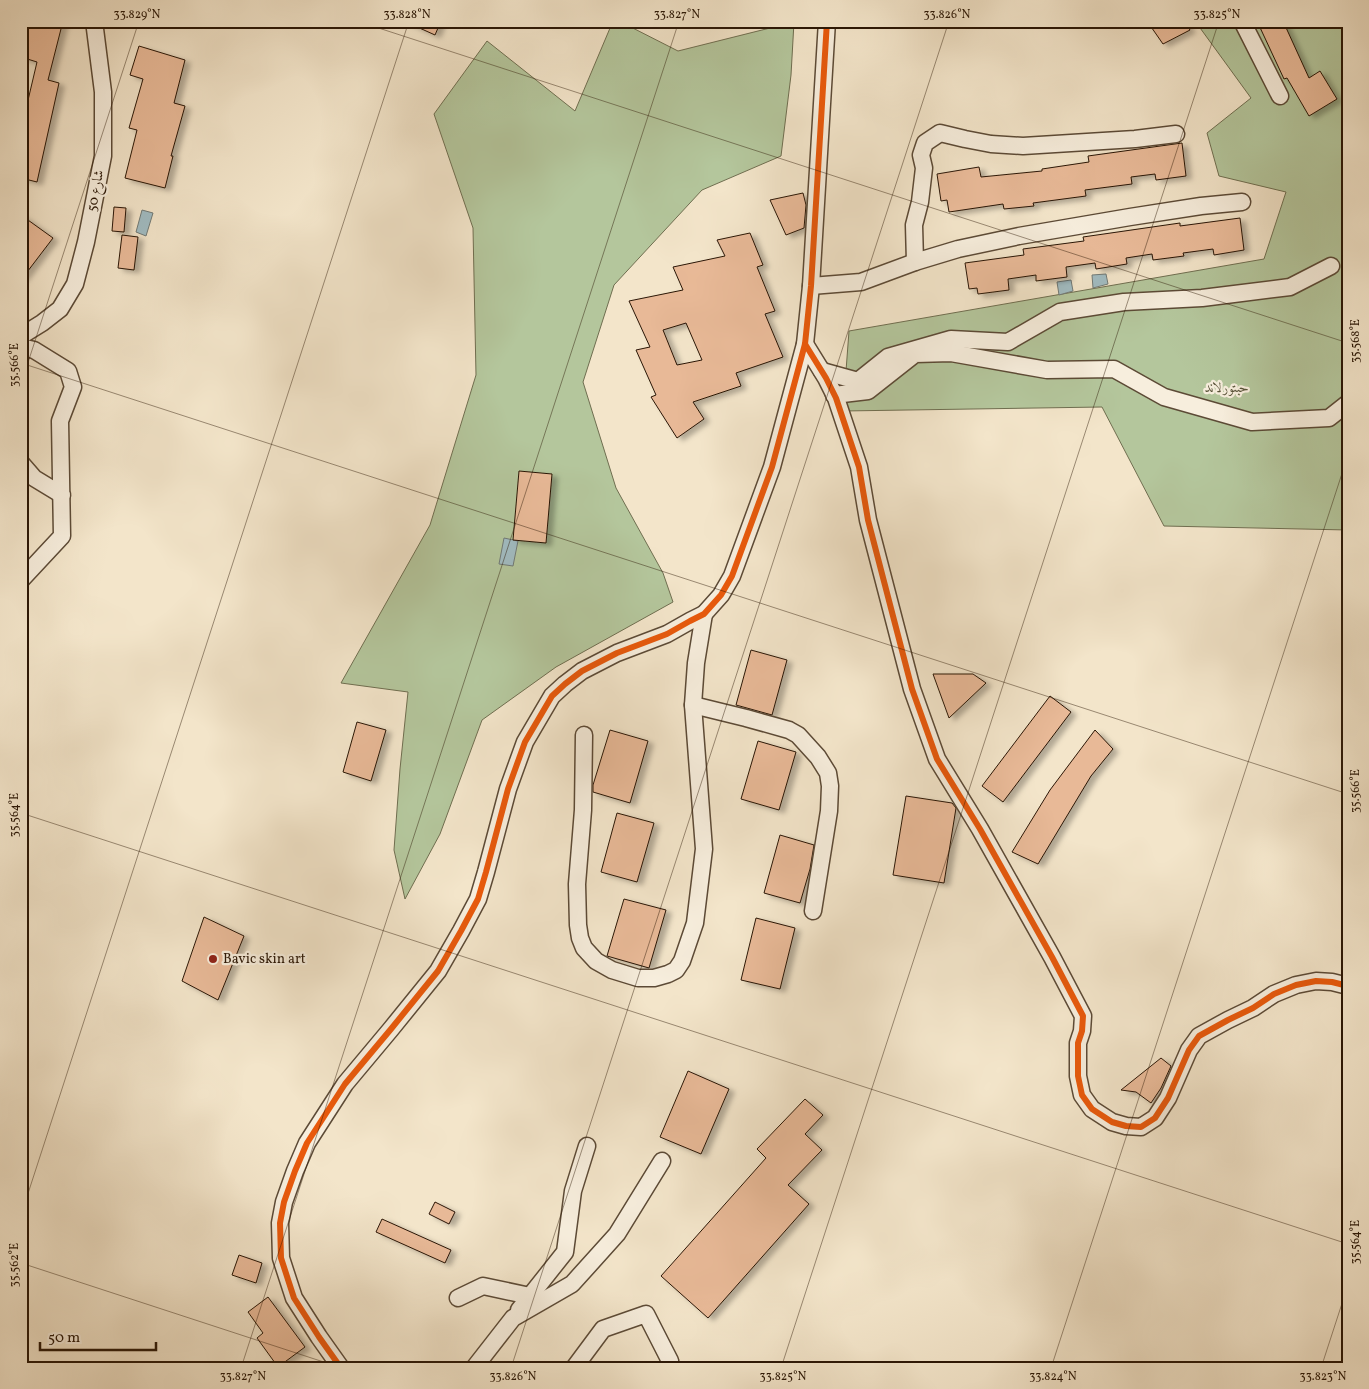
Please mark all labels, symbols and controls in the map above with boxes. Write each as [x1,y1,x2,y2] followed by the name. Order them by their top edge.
[114,7,161,23] text: 33.829°N
[383,7,431,23] text: 33.828°N
[654,7,700,23] text: 33.827°N
[923,7,971,23] text: 33.826°N
[1194,7,1240,23] text: 33.825°N
[83,169,110,214] street label: شارع 50
[1348,319,1364,363] text: 35.568°E
[7,343,23,387] text: 35.566°E
[1205,379,1249,398] park label: حبتورلاند
[1348,769,1364,813] text: 35.566°E
[7,793,23,837] text: 35.564°E
[223,950,306,969] place label: Bavic skin art
[207,953,219,965] marker: Bavic skin art
[1348,1220,1364,1264] text: 35.564°E
[7,1243,23,1287] text: 35.562°E
[40,1319,156,1351] scale bar
[48,1328,80,1349] text: 50 m
[220,1369,266,1385] text: 33.827°N
[489,1369,537,1385] text: 33.826°N
[760,1369,806,1385] text: 33.825°N
[1029,1369,1077,1385] text: 33.824°N
[1300,1369,1346,1385] text: 33.823°N

